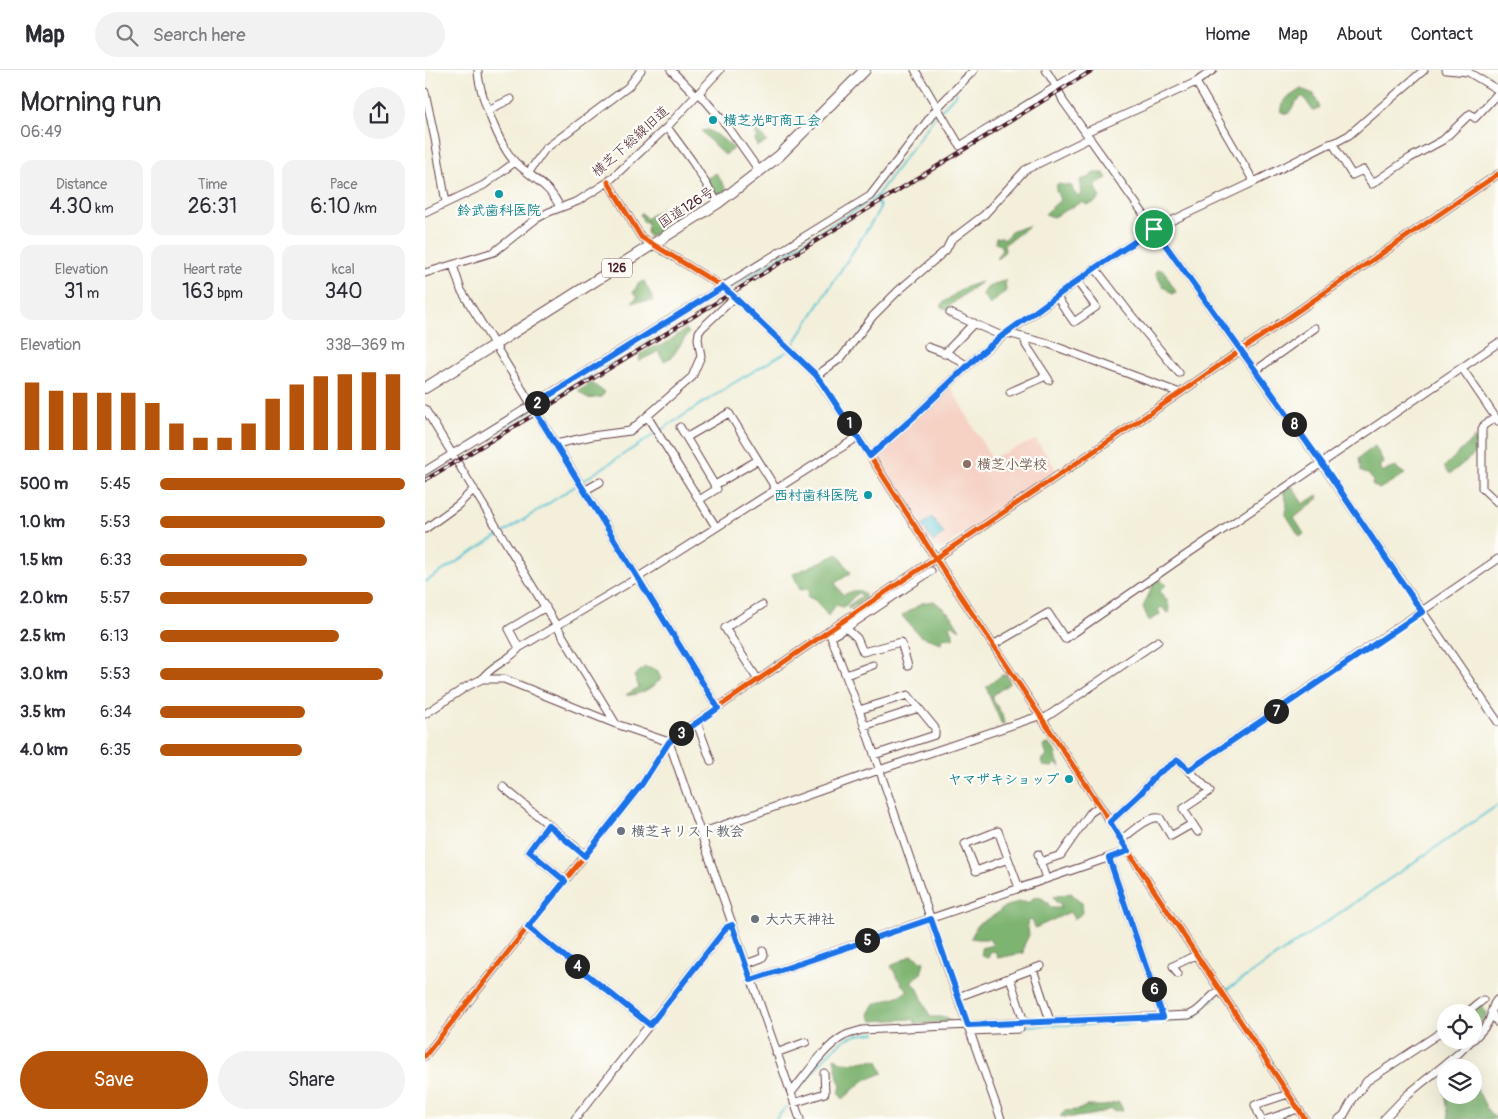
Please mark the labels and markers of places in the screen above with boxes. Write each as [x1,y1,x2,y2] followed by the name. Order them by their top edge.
[723,112,821,129] place label: 横芝光町商工会
[707,114,719,126] marker: 横芝光町商工会
[493,188,505,200] marker: 鈴武歯科医院
[457,202,541,219] place label: 鈴武歯科医院
[1133,208,1175,250] pin
[525,390,549,416] pin: 2
[837,410,861,436] pin: 1
[1281,412,1307,436] pin: 8
[977,456,1047,473] place label: 横芝小学校
[961,458,973,470] marker: 横芝小学校
[774,487,858,504] place label: 西村歯科医院
[862,489,874,501] marker: 西村歯科医院
[1263,698,1289,724] pin: 7
[669,720,693,746] pin: 3
[948,771,1059,788] place label: ヤマザキショップ
[1063,773,1075,785] marker: ヤマザキショップ
[631,823,744,840] place label: 横芝キリスト教会
[615,825,627,837] marker: 横芝キリスト教会
[765,911,835,928] place label: 大六天神社
[749,913,761,925] marker: 大六天神社
[855,928,879,952] pin: 5
[565,954,589,978] pin: 4
[1141,976,1167,1002] pin: 6

